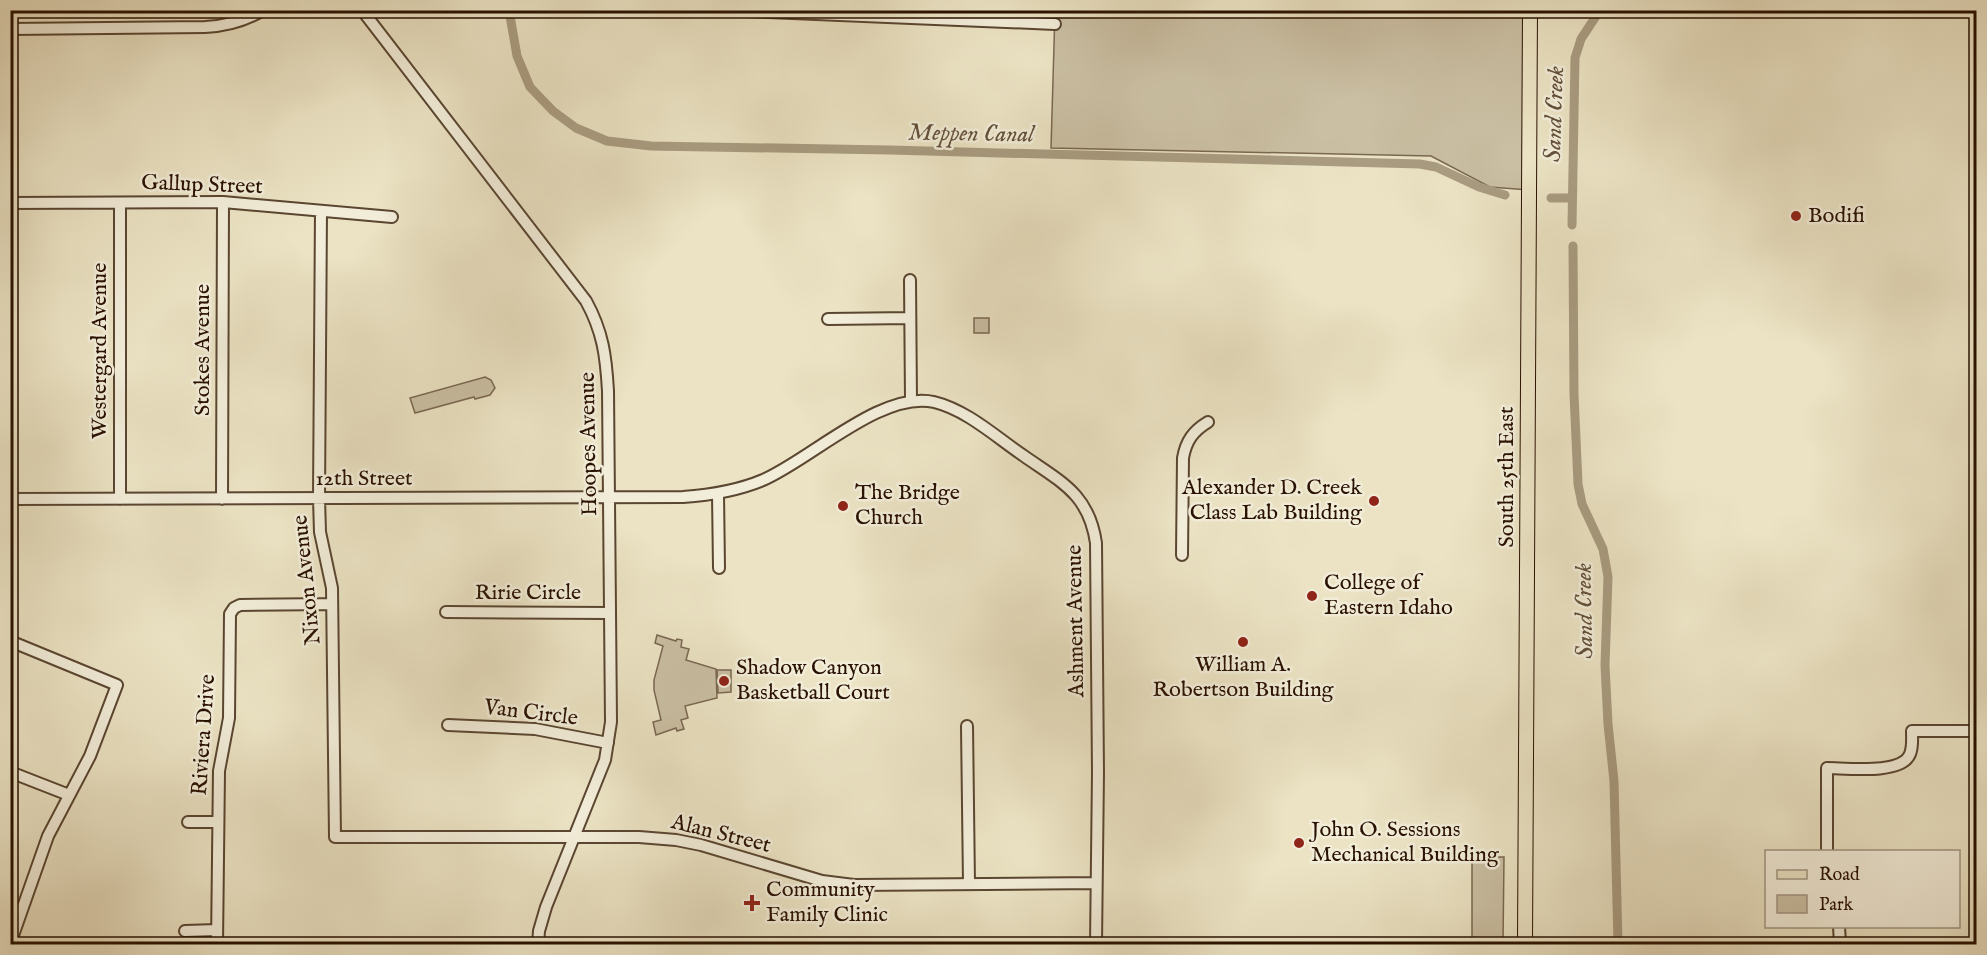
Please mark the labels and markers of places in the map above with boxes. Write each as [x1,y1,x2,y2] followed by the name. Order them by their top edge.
[1808,202,1865,230] place label: Bodifi
[1789,209,1803,223] marker: Bodifi
[1181,474,1363,527] place label: Alexander D. Creek Class Lab Building
[855,479,960,532] place label: The Bridge Church
[1367,494,1381,508] marker: Alexander D. Creek Class Lab Building
[836,499,850,513] marker: The Bridge Church
[1324,569,1453,622] place label: College of Eastern Idaho
[1305,589,1319,603] marker: College of Eastern Idaho
[1236,635,1250,649] marker: William A. Robertson Building
[1152,651,1335,704] place label: William A. Robertson Building
[736,654,890,707] place label: Shadow Canyon Basketball Court
[717,674,731,688] marker: Shadow Canyon Basketball Court
[1308,816,1500,869] place label: John O. Sessions Mechanical Building
[1292,836,1306,850] marker: John O. Sessions Mechanical Building
[766,876,888,929] place label: Community Family Clinic
[743,894,761,912] marker: Community Family Clinic

